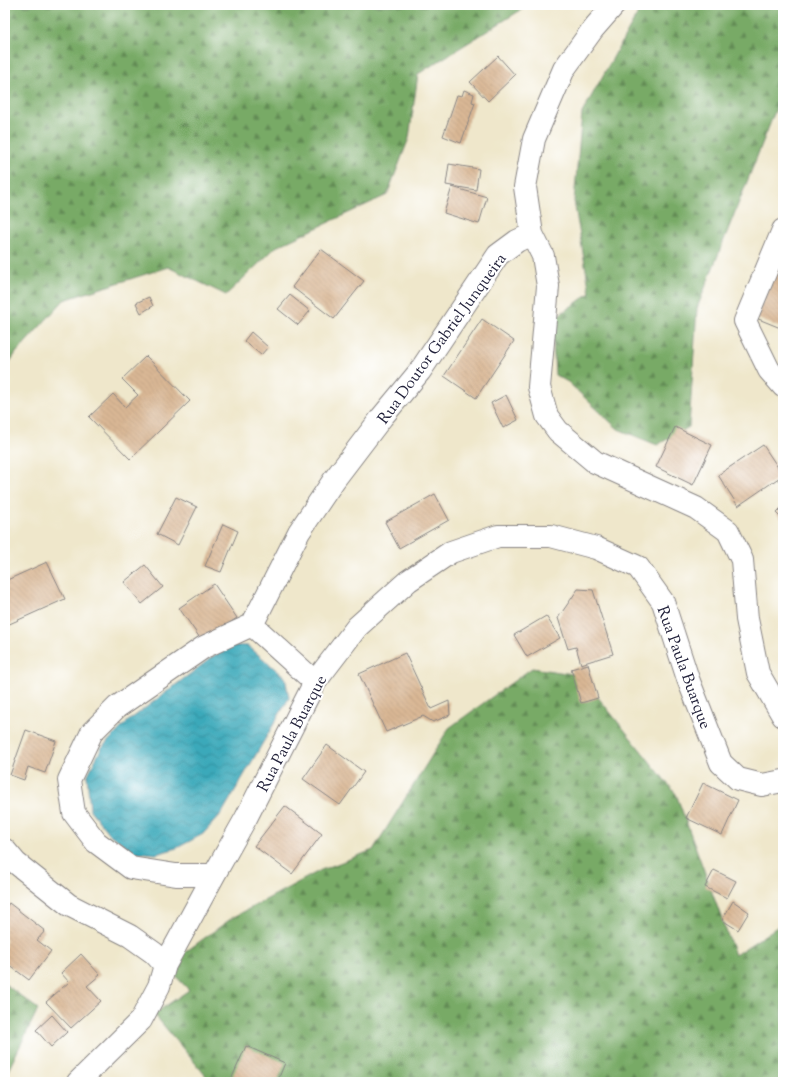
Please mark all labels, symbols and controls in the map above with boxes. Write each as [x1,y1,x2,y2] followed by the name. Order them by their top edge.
[373,249,513,430] street label: Rua Doutor Gabriel Junqueira
[650,603,716,733] street label: Rua Paula Buarque
[253,672,334,797] street label: Rua Paula Buarque

